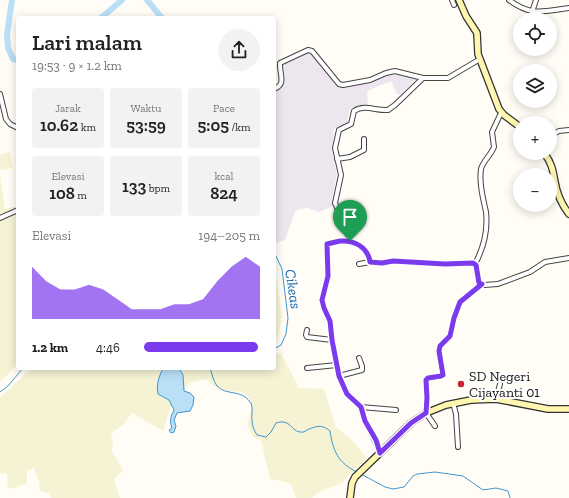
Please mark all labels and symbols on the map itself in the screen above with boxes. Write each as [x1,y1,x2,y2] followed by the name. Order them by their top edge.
[333,200,367,241] pin
[281,268,305,310] water label: Cikeas
[469,368,540,401] place label: SD Negeri Cijayanti 01
[456,379,466,389] marker: SD Negeri Cijayanti 01

